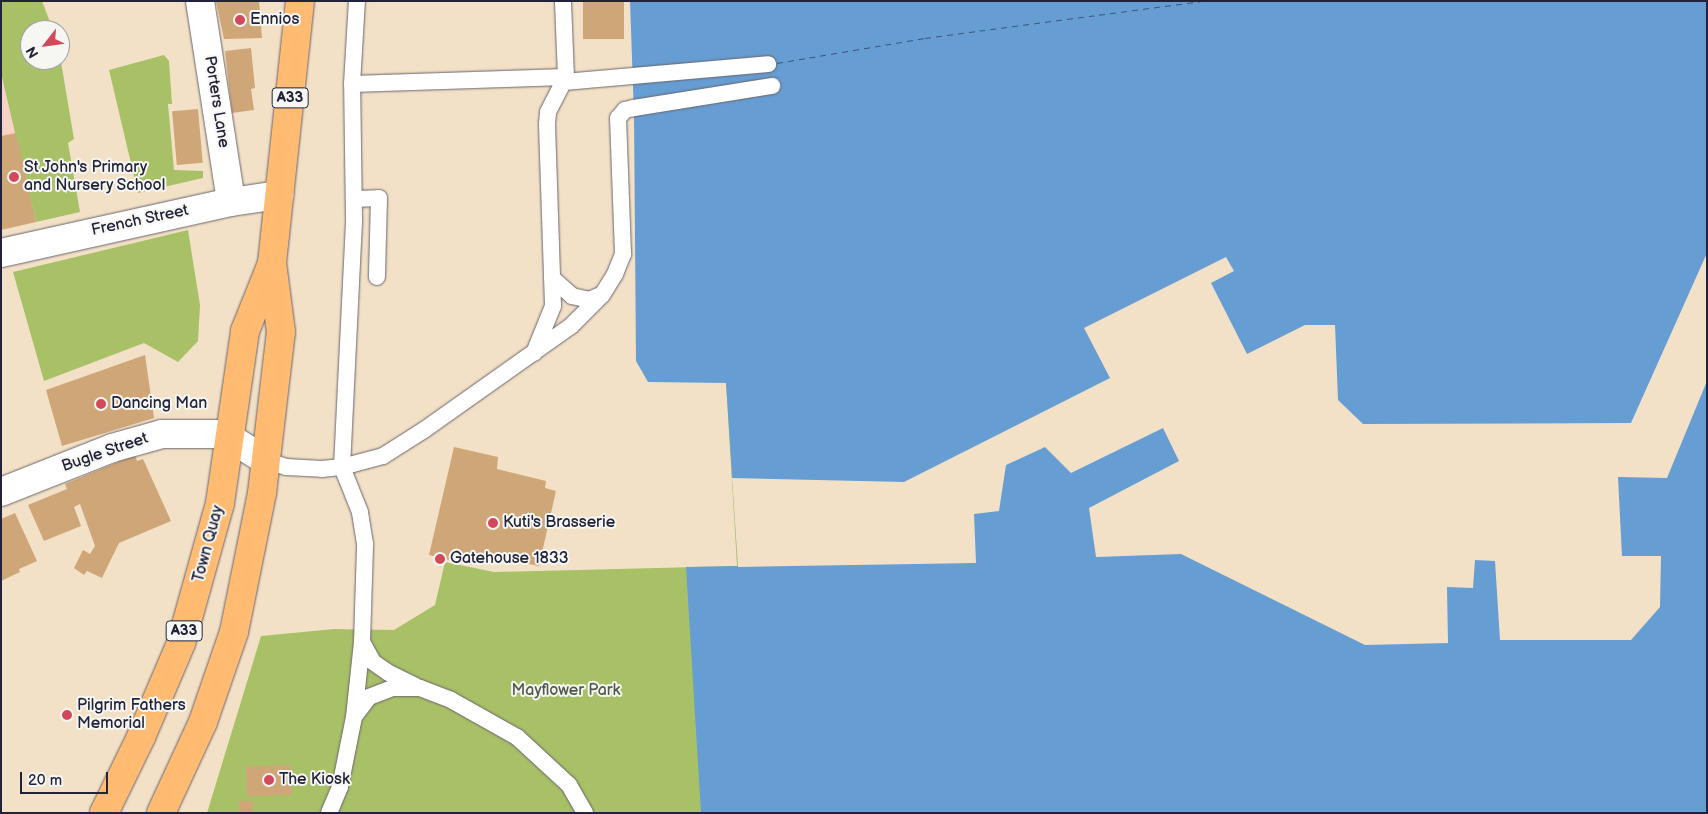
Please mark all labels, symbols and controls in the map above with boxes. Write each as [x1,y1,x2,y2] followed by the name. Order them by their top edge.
[250,10,299,30] place label: Ennios
[234,14,246,26] marker: Ennios
[20,20,70,70] north arrow
[22,43,42,61] text: N
[199,55,233,149] street label: Porters Lane
[271,86,309,110] road number: A33
[24,158,167,196] place label: St John's Primary and Nursery School
[8,171,20,183] marker: St John's Primary and Nursery School
[90,201,190,241] street label: French Street
[111,394,207,414] place label: Dancing Man
[95,398,107,410] marker: Dancing Man
[59,429,151,477] street label: Bugle Street
[190,504,228,584] street label: Town Quay
[503,513,615,533] place label: Kuti's Brasserie
[487,517,499,529] marker: Kuti's Brasserie
[450,549,569,569] place label: Gatehouse 1833
[434,553,446,565] marker: Gatehouse 1833
[165,618,203,644] road number: A33
[512,681,620,701] park label: Mayflower Park
[77,696,186,734] place label: Pilgrim Fathers Memorial
[61,709,73,721] marker: Pilgrim Fathers Memorial
[22,762,110,794] scale bar
[279,770,350,790] place label: The Kiosk
[28,771,62,790] text: 20 m
[263,774,275,786] marker: The Kiosk

